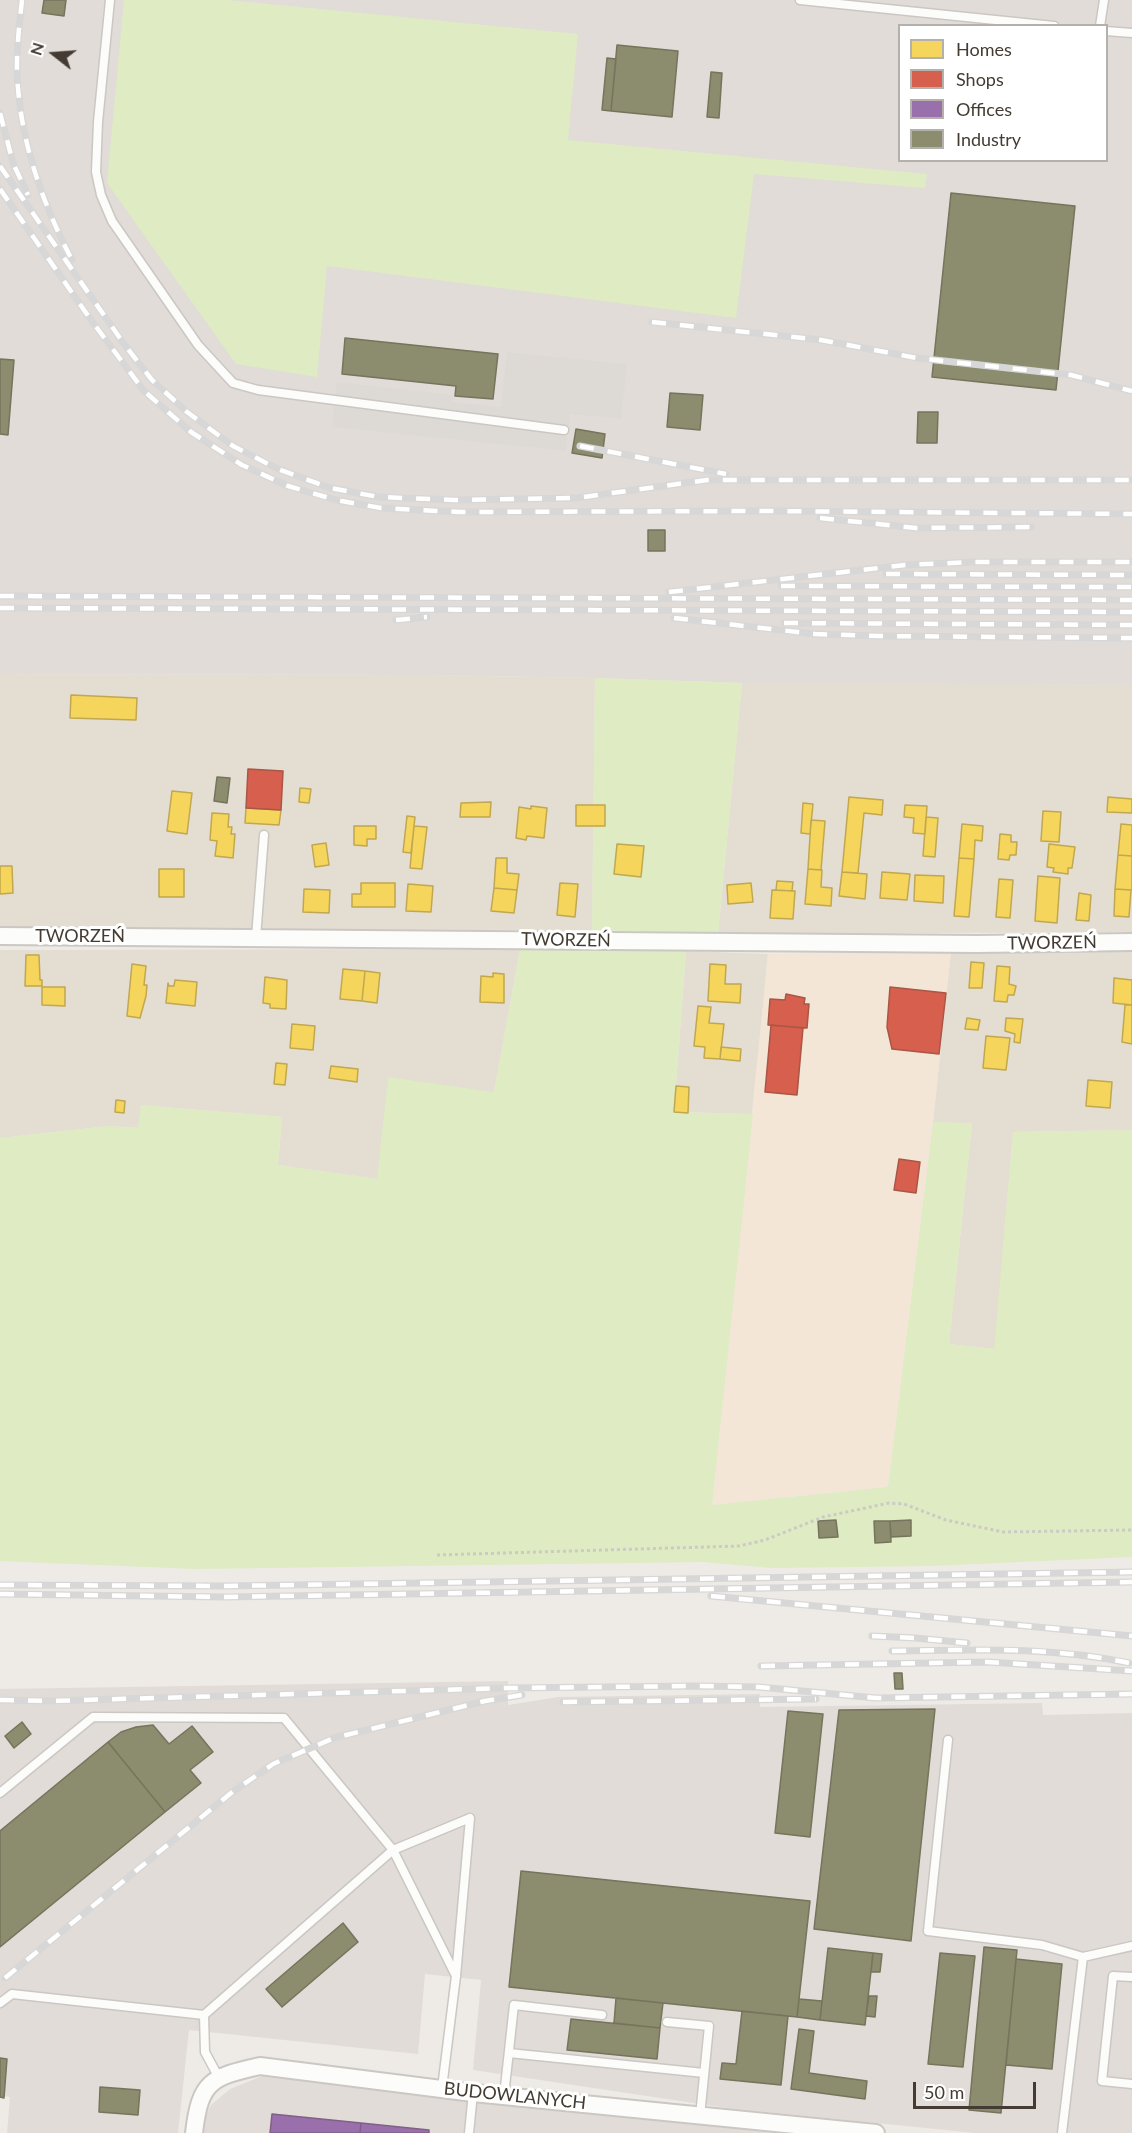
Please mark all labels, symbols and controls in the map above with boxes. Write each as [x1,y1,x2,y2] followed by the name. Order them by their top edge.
[24,24,84,84] north arrow
[898,24,1108,162] legend
[956,38,1012,60] text: Homes
[25,40,47,57] text: N
[956,68,1004,90] text: Shops
[956,98,1012,120] text: Offices
[956,128,1021,150] text: Industry
[35,925,125,947] street label: TWORZEŃ
[521,928,611,952] street label: TWORZEŃ
[1007,931,1097,955] street label: TWORZEŃ
[916,2070,1039,2108] scale bar
[443,2078,587,2114] street label: BUDOWLANYCH
[924,2081,964,2103] text: 50 m

